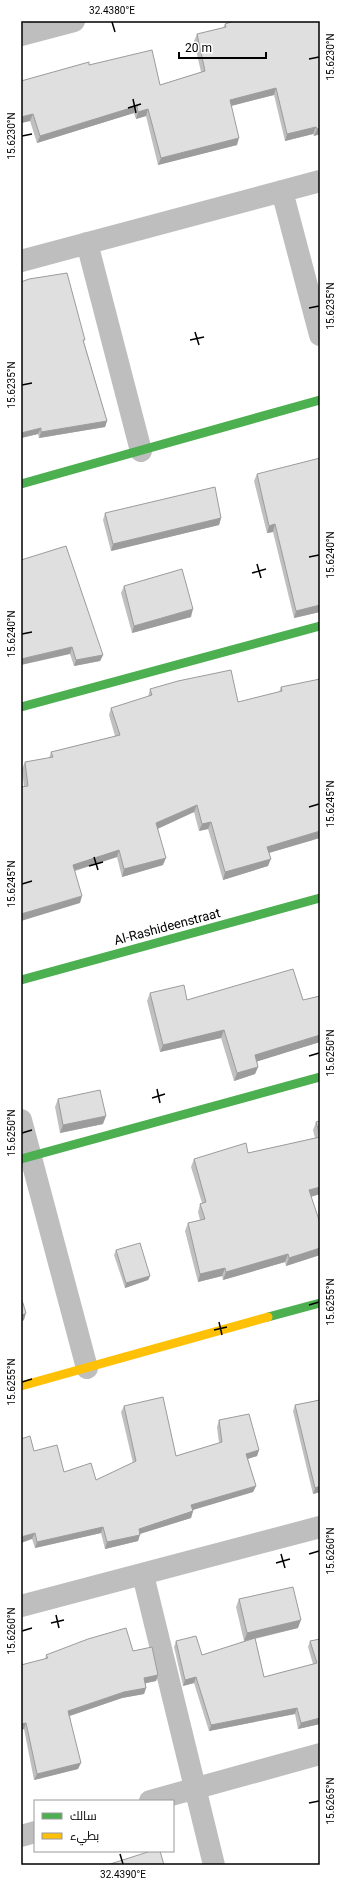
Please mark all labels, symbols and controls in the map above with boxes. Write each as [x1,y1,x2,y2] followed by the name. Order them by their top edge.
[89,5,135,16] text: 32.4380°E
[325,33,336,81] text: 15.6230°N
[179,34,266,60] scale bar
[185,41,212,55] text: 20 m
[6,112,17,160] text: 15.6230°N
[325,282,336,330] text: 15.6235°N
[6,361,17,409] text: 15.6235°N
[325,531,336,579] text: 15.6240°N
[6,610,17,658] text: 15.6240°N
[325,780,336,828] text: 15.6245°N
[6,860,17,908] text: 15.6245°N
[112,905,222,948] street label: Al-Rashideenstraat
[325,1029,336,1077] text: 15.6250°N
[6,1109,17,1157] text: 15.6250°N
[325,1278,336,1326] text: 15.6255°N
[6,1358,17,1406] text: 15.6255°N
[325,1527,336,1575] text: 15.6260°N
[6,1607,17,1655] text: 15.6260°N
[325,1777,336,1825] text: 15.6265°N
[34,1800,174,1852] legend
[70,1809,97,1823] text: سالك
[70,1829,99,1846] text: بطيء
[100,1869,146,1880] text: 32.4390°E

